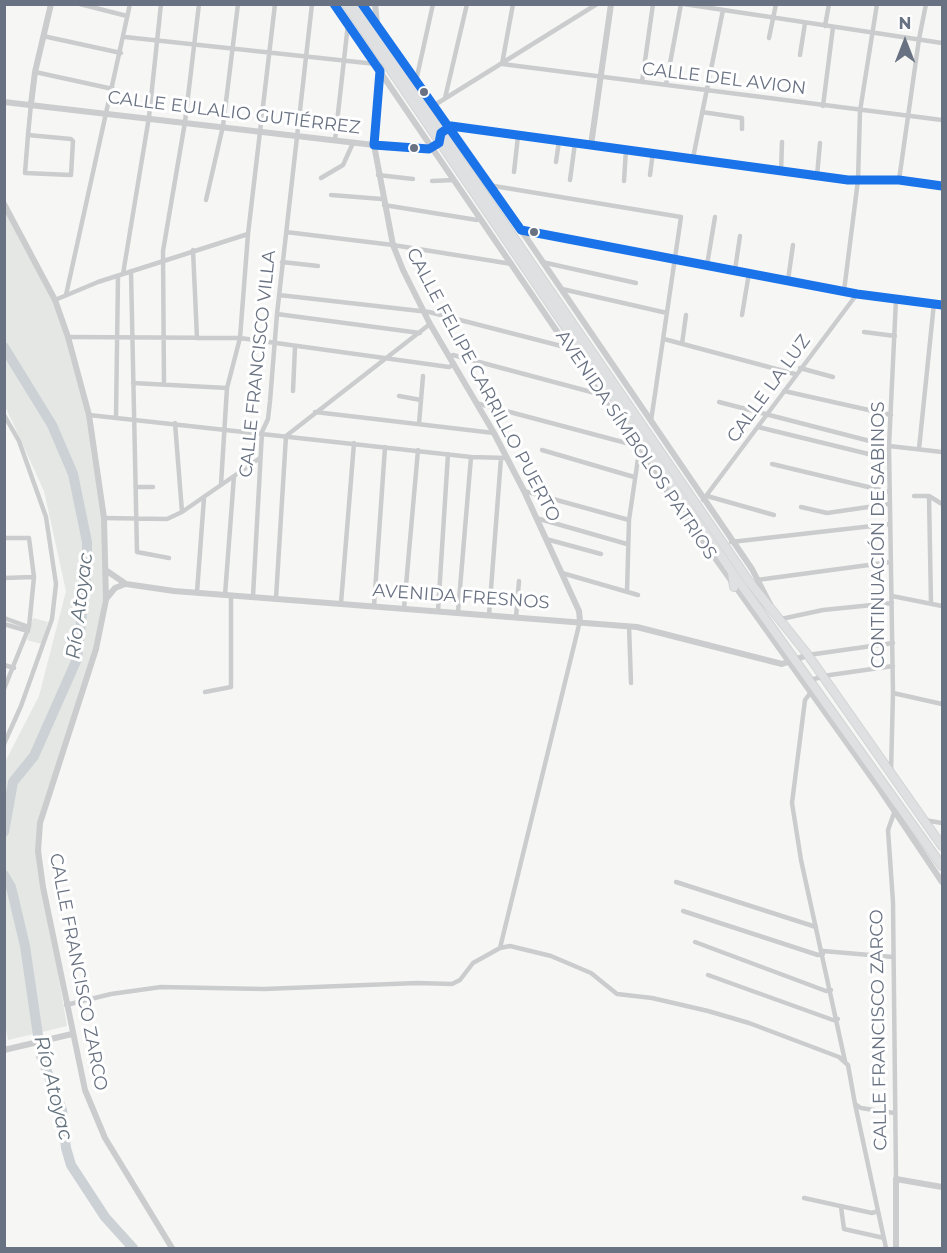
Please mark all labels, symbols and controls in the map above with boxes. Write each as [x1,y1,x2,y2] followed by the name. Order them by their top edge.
[875,12,935,72] north arrow
[899,14,911,33] text: N
[641,58,807,100] street label: CALLE DEL AVION
[418,86,430,98] unlabelled marker
[106,87,362,139] street label: CALLE EULALIO GUTIÉRREZ
[408,142,420,154] unlabelled marker
[528,226,540,238] unlabelled marker
[401,244,565,526] street label: CALLE FELIPE CARRILLO PUERTO
[235,249,281,479] street label: CALLE FRANCISCO VILLA
[551,326,721,564] street label: AVENIDA SÍMBOLOS PATRIOS
[723,331,815,447] street label: CALLE LA LUZ
[868,401,890,669] street label: CONTINUACIÓN DE SABINOS
[62,551,98,661] water label: Río Atoyac
[372,580,550,614] street label: AVENIDA FRESNOS
[44,851,112,1093] street label: CALLE FRANCISCO ZARCO
[866,909,892,1151] street label: CALLE FRANCISCO ZARCO
[28,1033,78,1143] water label: Río Atoyac

